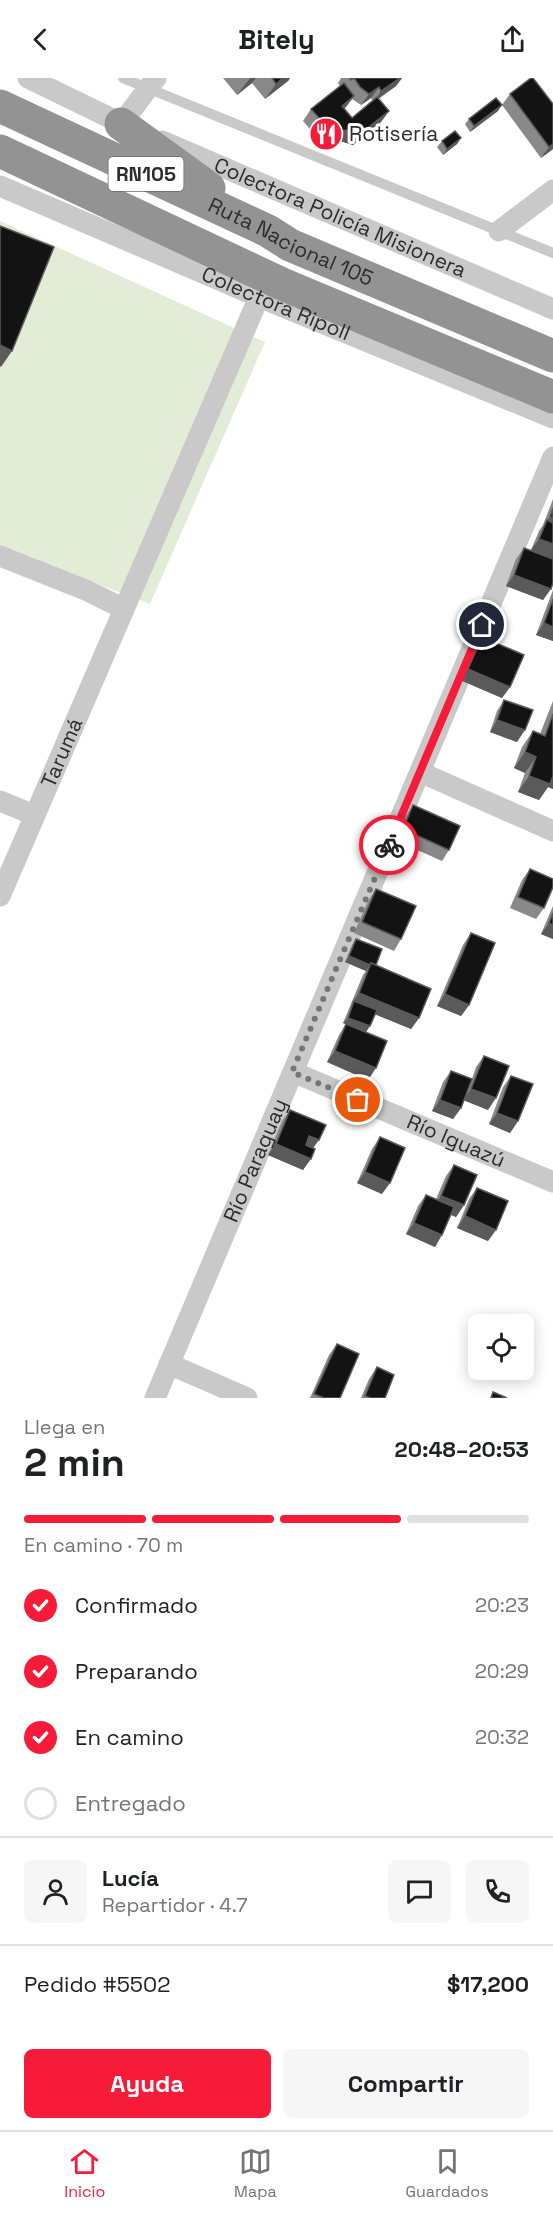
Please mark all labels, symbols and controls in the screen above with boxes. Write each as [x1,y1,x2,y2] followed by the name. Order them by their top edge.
[238,22,315,57] text: Bitely
[24,23,57,56] icon: back
[496,23,529,56] icon: share
[308,116,344,152] restaurant icon: Rotisería
[349,120,438,147] place label: Rotisería
[210,151,471,283] street label: Colectora Policía Misionera
[108,157,184,191] road number: RN105
[204,191,378,292] street label: Ruta Nacional 105
[198,260,355,346] street label: Colectora Ripoll
[456,599,507,650] pin
[465,608,498,641] icon: home
[34,714,88,792] street label: Tarumá
[359,815,419,875] courier
[373,829,406,862] icon: bike
[332,1074,383,1125] pin
[341,1083,374,1116] icon: bag
[217,1094,293,1226] street label: Río Paraguay
[403,1108,509,1173] street label: Río Iguazú
[468,1314,534,1380] map controls
[468,1314,534,1380] button: locate
[24,1414,105,1440] text: Llega en
[395,1435,529,1463] text: 20:48–20:53
[24,1438,125,1487] text: 2 min
[24,1532,183,1558] text: En camino · 70 m
[24,1589,57,1622] icon: check
[75,1591,198,1619] text: Confirmado
[475,1592,529,1618] text: 20:23
[24,1655,57,1688] icon: check
[75,1657,198,1685] text: Preparando
[475,1658,529,1684] text: 20:29
[24,1721,57,1754] icon: check
[75,1723,184,1751] text: En camino
[475,1724,529,1750] text: 20:32
[75,1789,186,1817] text: Entregado
[24,1860,87,1923] button: person
[388,1860,451,1923] button: chat
[466,1860,529,1923] button: phone
[102,1864,159,1892] text: Lucía
[102,1892,247,1918] text: Repartidor · 4.7
[24,1970,170,1998] text: Pedido #5502
[447,1970,529,1998] text: $17,200
[24,2049,271,2118] button: Ayuda
[283,2049,529,2118] button: Compartir
[64,2145,105,2202] tab: Inicio
[234,2145,277,2202] tab: Mapa
[405,2145,489,2202] tab: Guardados

